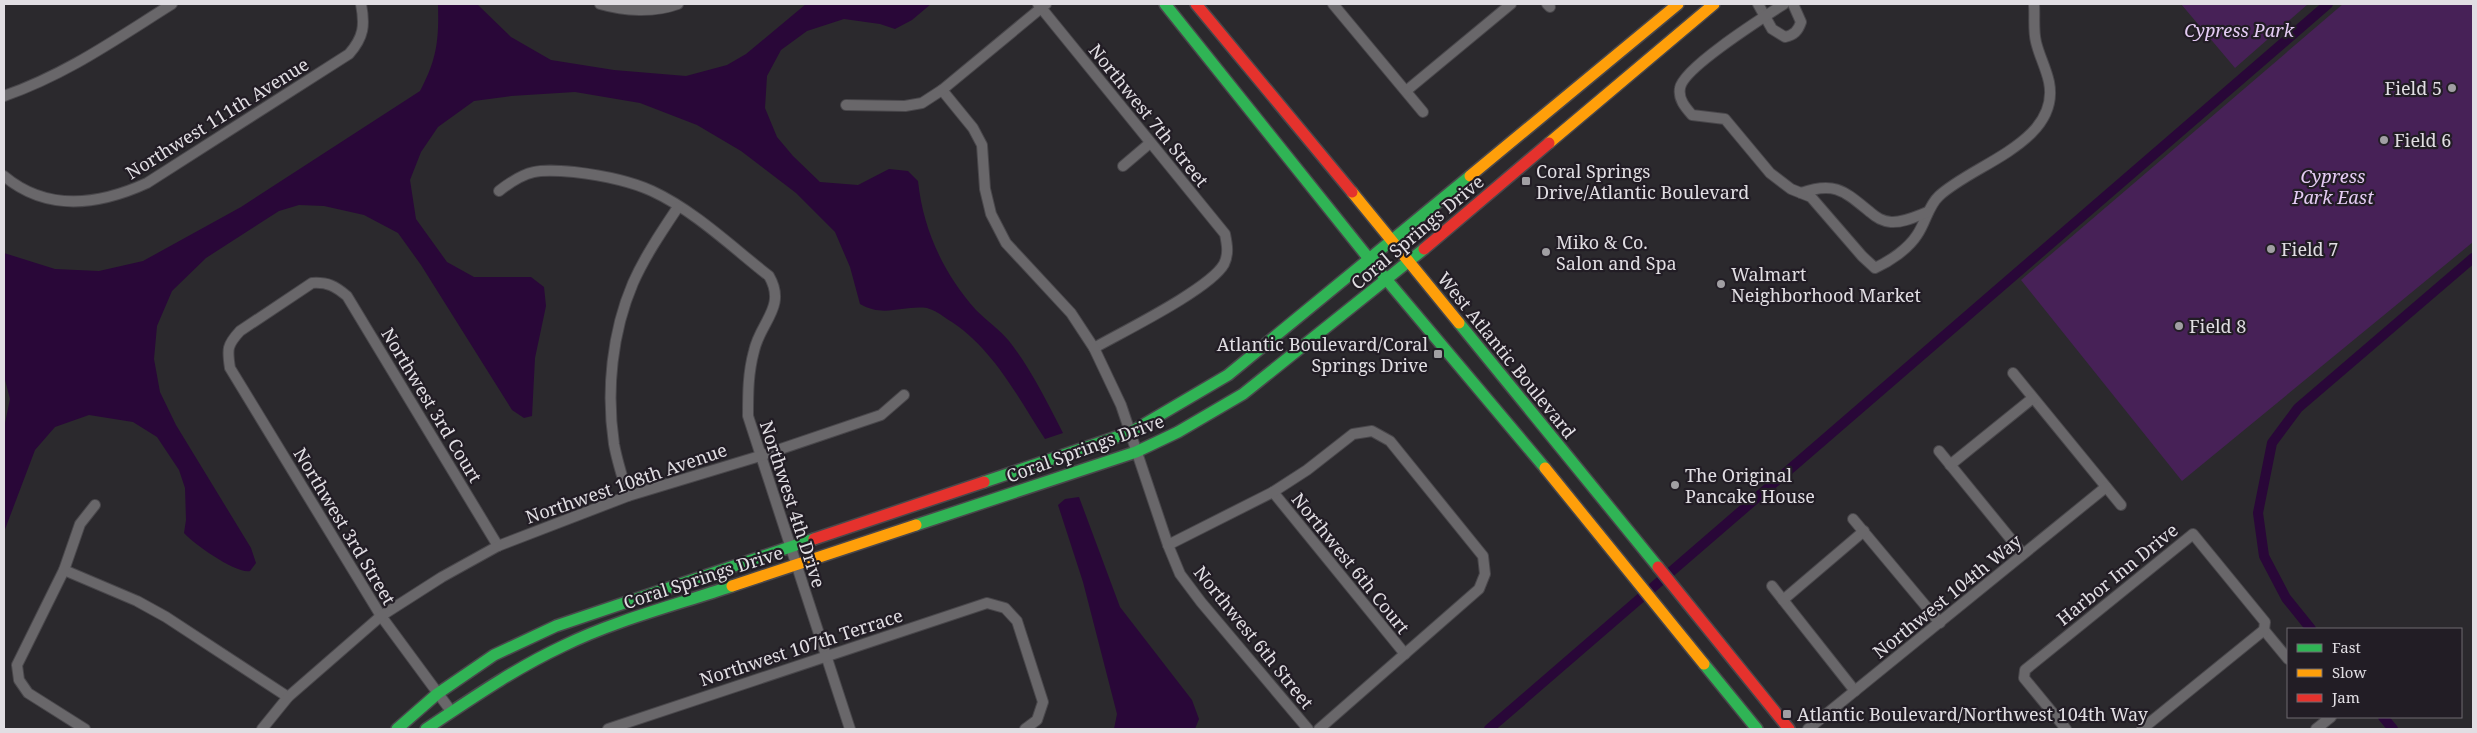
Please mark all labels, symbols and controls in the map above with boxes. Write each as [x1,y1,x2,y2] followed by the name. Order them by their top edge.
[2184,18,2295,42] park label: Cypress Park
[1084,39,1214,191] street label: Northwest 7th Street
[121,52,313,184] street label: Northwest 111th Avenue
[2385,76,2442,100] place label: Field 5
[2446,82,2458,94] marker: Field 5
[2394,128,2451,152] place label: Field 6
[2378,134,2390,146] marker: Field 6
[1536,159,1749,204] place label: Coral Springs Drive/Atlantic Boulevard
[2291,164,2374,209] park label: Cypress Park East
[1346,169,1488,295] street label: Coral Springs Drive
[1520,175,1532,187] marker: Coral Springs Drive/Atlantic Boulevard
[1556,230,1677,275] place label: Miko & Co. Salon and Spa
[2281,237,2338,261] place label: Field 7
[2265,243,2277,255] marker: Field 7
[1540,246,1552,258] marker: Miko & Co. Salon and Spa
[1731,262,1921,307] place label: Walmart Neighborhood Market
[1432,267,1582,443] street label: West Atlantic Boulevard
[1715,278,1727,290] marker: Walmart Neighborhood Market
[2189,314,2246,338] place label: Field 8
[2173,320,2185,332] marker: Field 8
[376,323,488,487] street label: Northwest 3rd Court
[1217,332,1428,377] place label: Atlantic Boulevard/Coral Springs Drive
[1432,348,1444,360] marker: Atlantic Boulevard/Coral Springs Drive
[1003,408,1167,488] street label: Coral Springs Drive
[755,417,831,591] street label: Northwest 4th Drive
[522,437,730,529] street label: Northwest 108th Avenue
[289,443,401,609] street label: Northwest 3rd Street
[1685,463,1815,508] place label: The Original Pancake House
[1669,479,1681,491] marker: The Original Pancake House
[1287,488,1415,638] street label: Northwest 6th Court
[2051,518,2183,630] street label: Harbor Inn Drive
[1868,528,2027,663] street label: Northwest 104th Way
[620,540,786,614] street label: Coral Springs Drive
[1189,561,1319,713] street label: Northwest 6th Street
[696,603,906,691] street label: Northwest 107th Terrace
[2287,628,2462,718] legend
[2332,637,2361,657] text: Fast
[2332,662,2366,682] text: Slow
[2331,687,2360,707] text: Jam
[1797,702,2149,726] place label: Atlantic Boulevard/Northwest 104th Way
[1781,708,1793,720] marker: Atlantic Boulevard/Northwest 104th Way

